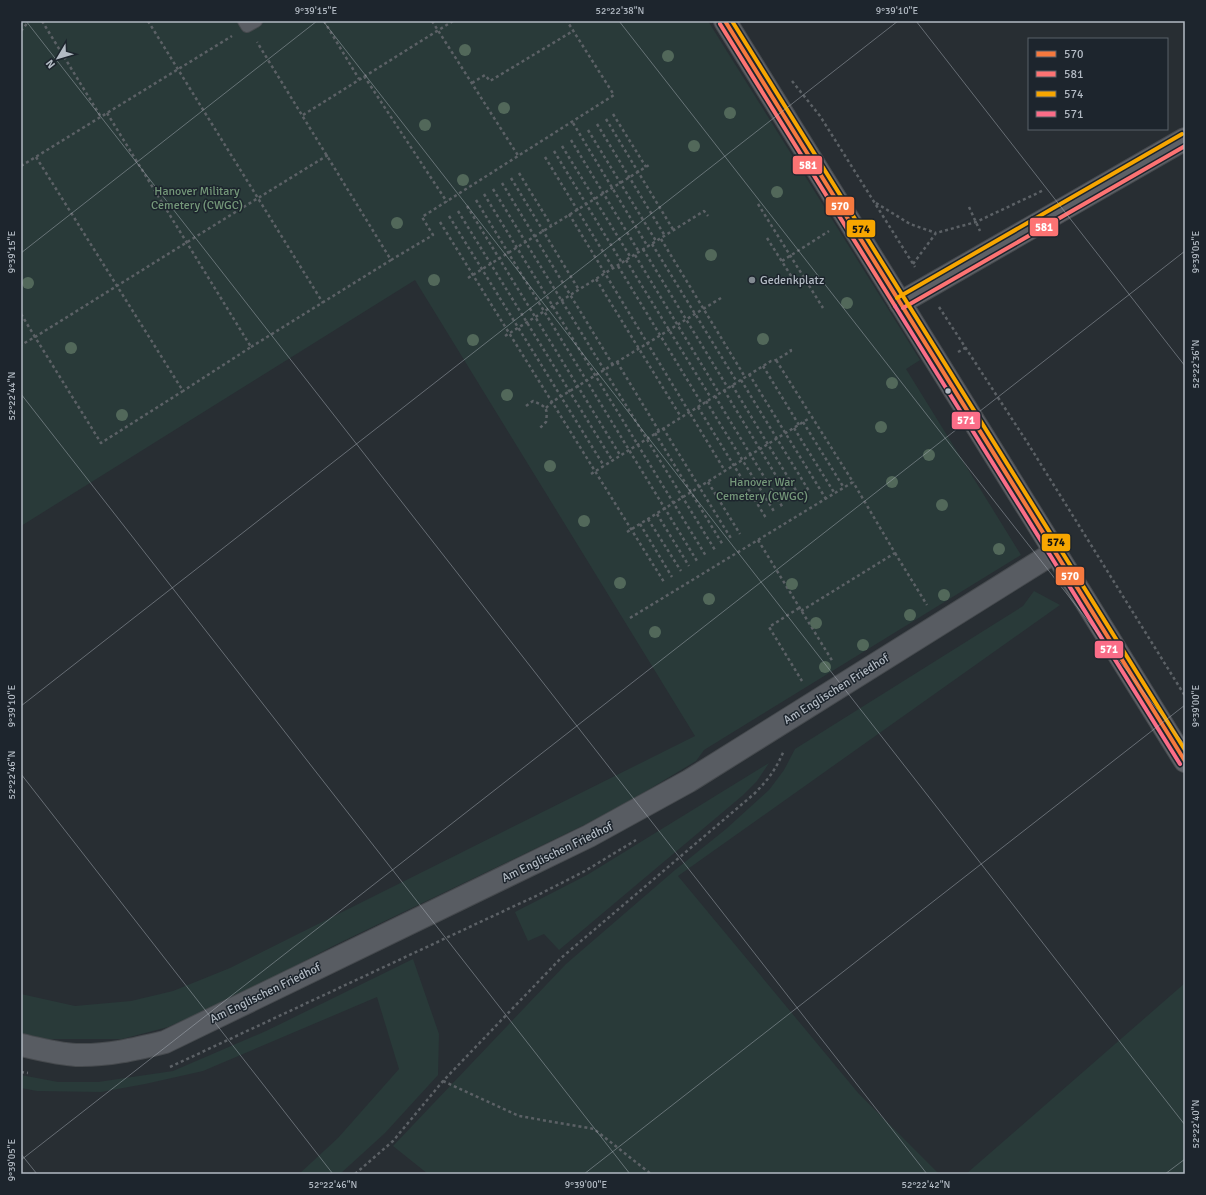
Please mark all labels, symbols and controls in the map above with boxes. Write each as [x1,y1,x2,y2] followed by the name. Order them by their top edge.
[295,5,337,17] text: 9°39'15"E
[596,5,644,17] text: 52°22'38"N
[876,5,918,17] text: 9°39'10"E
[38,38,78,78] north arrow
[1028,38,1168,130] legend
[1064,47,1083,62] text: 570
[43,57,58,71] text: N
[1064,67,1083,82] text: 581
[1064,87,1084,102] text: 574
[1064,107,1083,122] text: 571
[792,155,823,175] line badge: 581
[799,159,817,172] text: 581
[151,184,243,213] park label: Hanover Military Cemetery (CWGC)
[825,196,855,216] line badge: 570
[831,200,849,213] text: 570
[1029,217,1059,237] line badge: 581
[846,219,876,238] line badge: 574
[1035,221,1053,234] text: 581
[852,223,870,236] text: 574
[6,231,18,273] text: 9°39'15"E
[1190,231,1202,273] text: 9°39'05"E
[760,273,824,288] place label: Gedenkplatz
[747,275,757,285] marker: Gedenkplatz
[1190,340,1202,388] text: 52°22'36"N
[6,372,18,420] text: 52°22'44"N
[943,386,953,396] unlabelled marker
[951,411,981,430] line badge: 571
[957,414,975,427] text: 571
[716,475,808,504] park label: Hanover War Cemetery (CWGC)
[1041,533,1071,552] line badge: 574
[1047,536,1065,549] text: 574
[1055,566,1085,586] line badge: 570
[1061,570,1079,583] text: 570
[1094,640,1124,659] line badge: 571
[1100,643,1118,656] text: 571
[781,650,893,728] street label: Am Englischen Friedhof
[6,685,18,727] text: 9°39'10"E
[1190,685,1202,727] text: 9°39'00"E
[6,751,18,799] text: 52°22'46"N
[499,819,616,886] street label: Am Englischen Friedhof
[207,960,324,1027] street label: Am Englischen Friedhof
[1190,1100,1202,1148] text: 52°22'40"N
[6,1139,18,1181] text: 9°39'05"E
[309,1179,357,1191] text: 52°22'46"N
[565,1179,607,1191] text: 9°39'00"E
[902,1179,950,1191] text: 52°22'42"N

